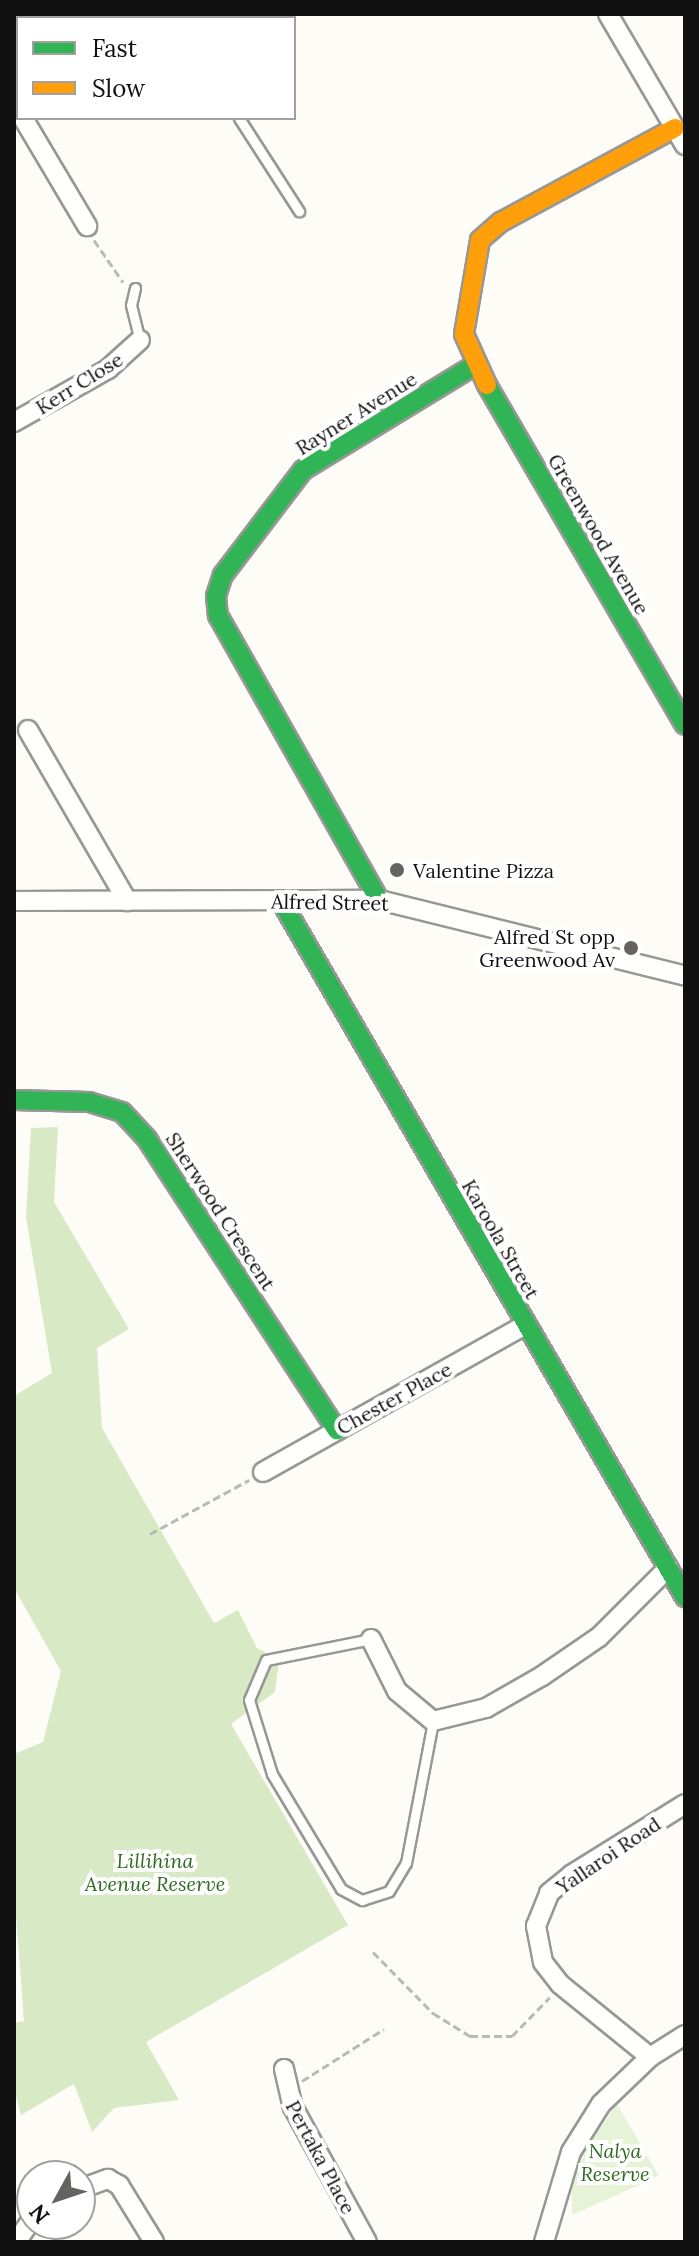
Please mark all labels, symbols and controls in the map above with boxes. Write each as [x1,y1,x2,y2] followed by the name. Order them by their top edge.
[16,16,296,120] legend
[92,33,137,64] text: Fast
[92,73,145,104] text: Slow
[31,347,127,419] street label: Kerr Close
[291,366,421,460] street label: Rayner Avenue
[543,449,655,619] street label: Greenwood Avenue
[413,858,554,882] place label: Valentine Pizza
[388,861,406,879] marker: Valentine Pizza
[271,889,389,915] street label: Alfred Street
[479,924,615,971] place label: Alfred St opp Greenwood Av
[622,939,640,957] marker: Alfred St opp Greenwood Av
[161,1128,281,1294] street label: Sherwood Crescent
[457,1175,545,1303] street label: Karoola Street
[332,1357,456,1439] street label: Chester Place
[551,1811,665,1899] street label: Yallaroi Road
[85,1849,225,1896] park label: Lillihina Avenue Reserve
[281,2096,361,2218] street label: Pertaka Place
[580,2139,650,2186] park label: Nalya Reserve
[16,2160,96,2240] north arrow
[23,2199,55,2230] text: N

